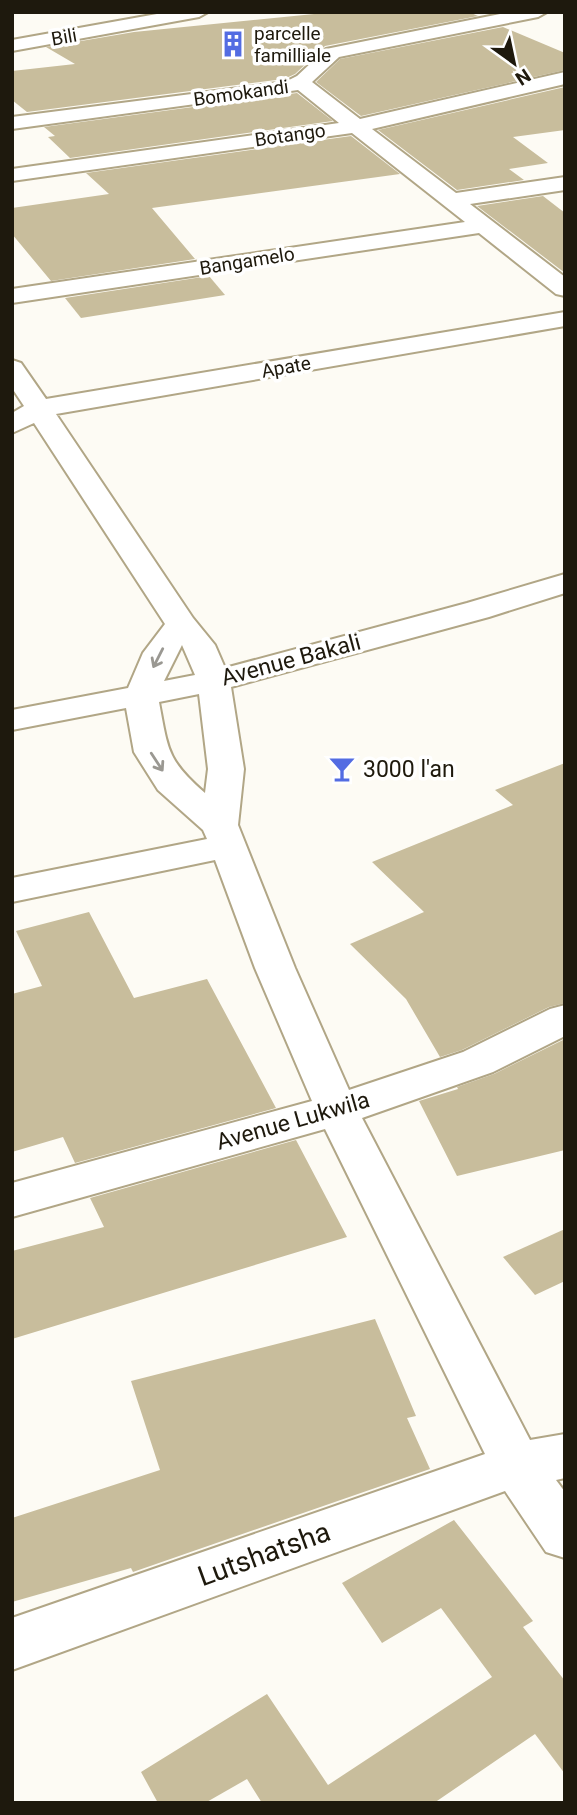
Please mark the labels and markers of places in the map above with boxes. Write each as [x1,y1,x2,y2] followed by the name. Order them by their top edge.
[254,22,331,67] place label: parcelle familliale
[218,29,248,59] building icon: parcelle familliale
[327,754,357,784] bar icon: 3000 l'an
[363,756,455,783] place label: 3000 l'an

